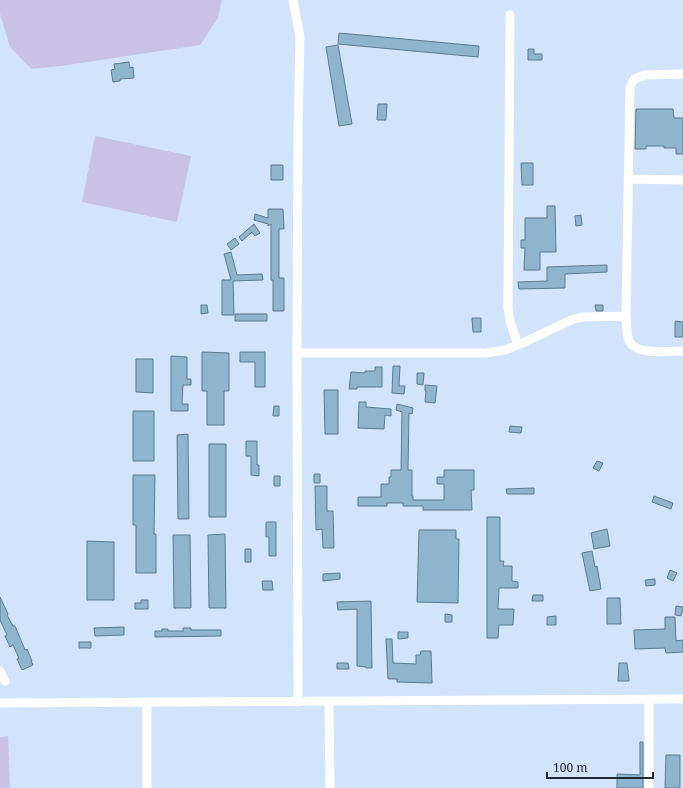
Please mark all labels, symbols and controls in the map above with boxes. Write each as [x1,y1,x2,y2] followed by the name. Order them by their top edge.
[547,754,653,780] scale bar
[553,759,588,776] text: 100 m

